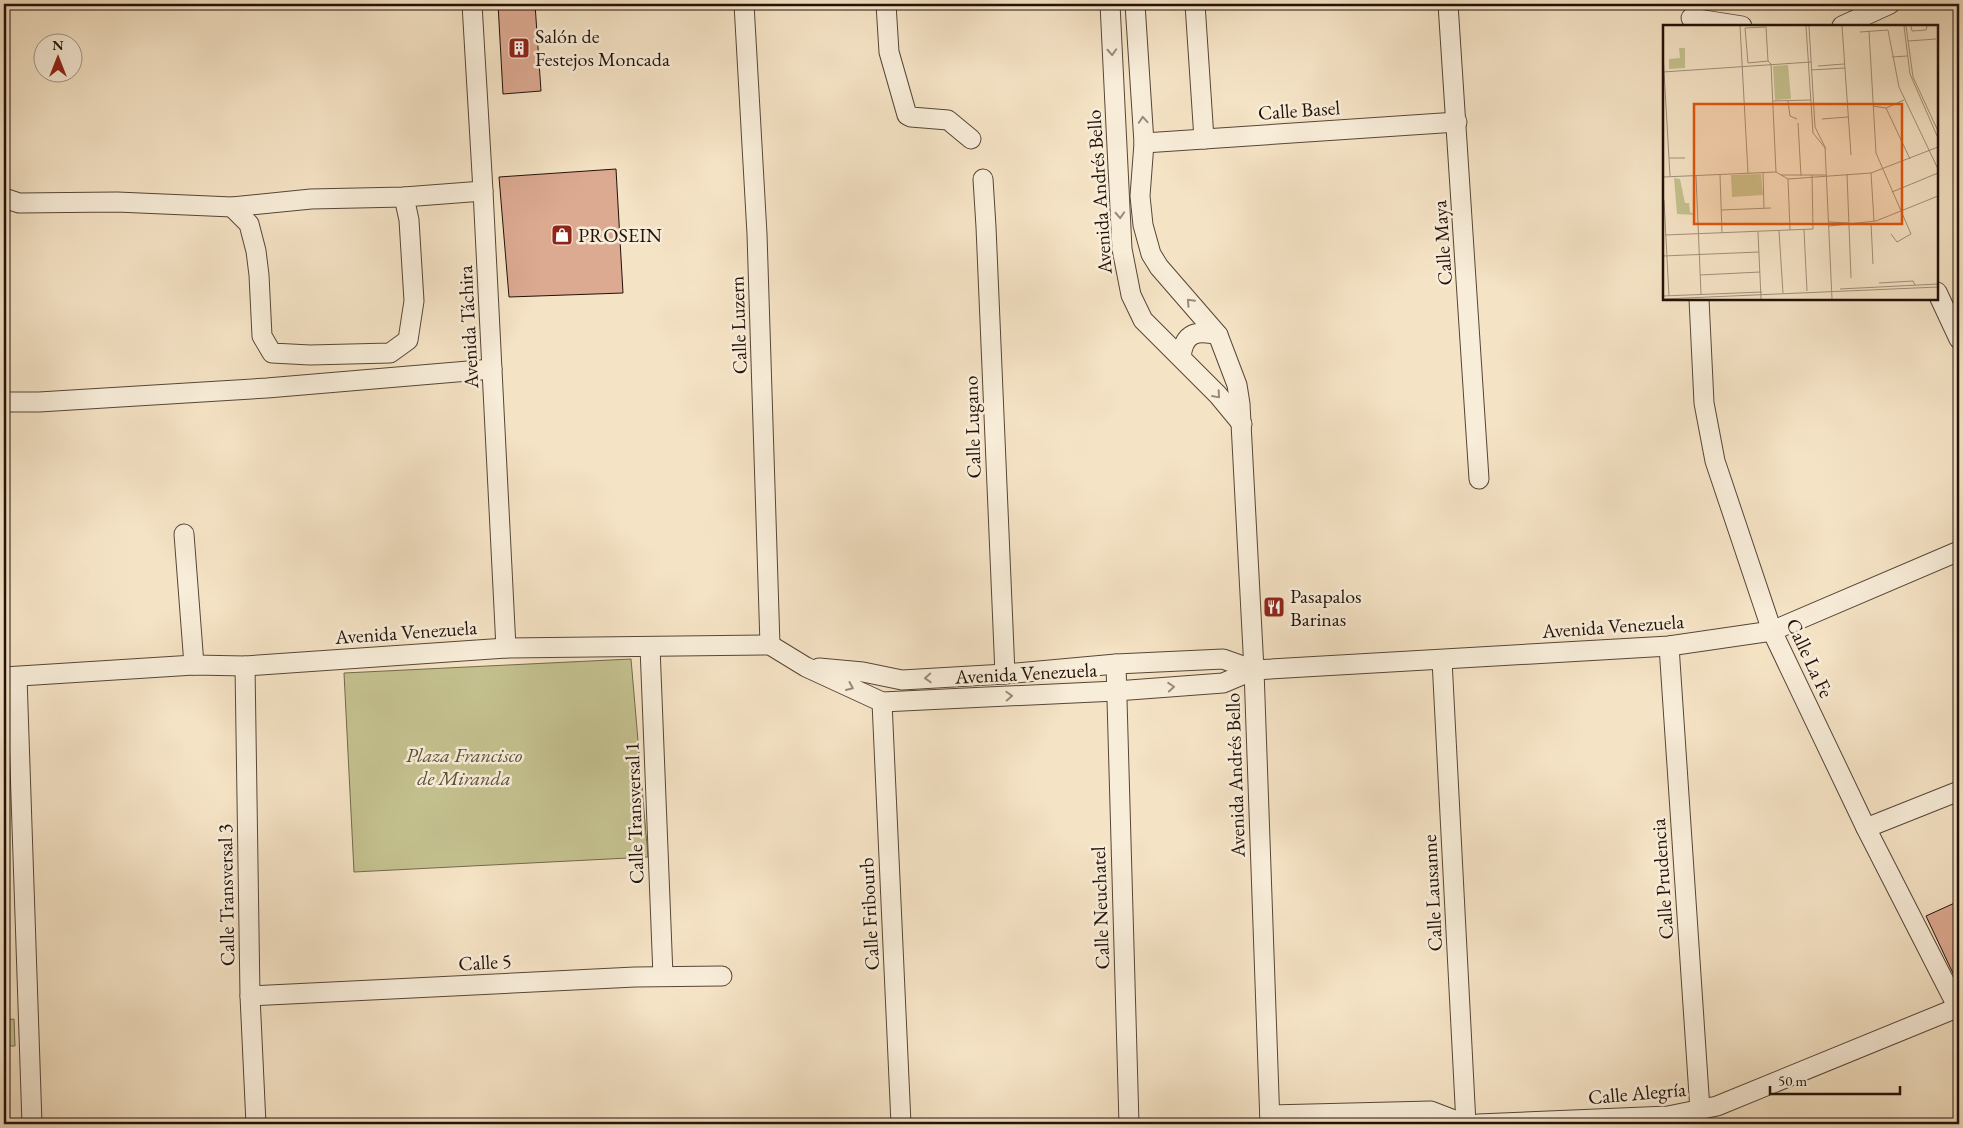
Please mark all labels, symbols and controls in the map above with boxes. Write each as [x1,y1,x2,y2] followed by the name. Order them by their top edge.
[535,23,670,72] place label: Salón de Festejos Moncada
[1663,25,1938,300] inset map
[32,32,82,82] north arrow
[52,36,64,54] text: N
[507,36,531,60] building icon: Salón de Festejos Moncada
[1107,49,1118,57] one-way arrow
[1257,94,1341,126] street label: Calle Basel
[1080,109,1118,276] street label: Avenida Andrés Bello
[1137,116,1148,124] one-way arrow
[1426,199,1458,287] street label: Calle Maya
[1115,212,1125,219] one-way arrow
[578,222,662,248] place label: PROSEIN
[550,223,574,247] shop icon: PROSEIN
[452,265,484,390] street label: Avenida Táchira
[723,275,753,375] street label: Calle Luzern
[1187,299,1196,308] one-way arrow
[957,375,987,479] street label: Calle Lugano
[1211,390,1220,399] one-way arrow
[1290,583,1362,632] place label: Pasapalos Barinas
[1262,595,1286,619] restaurant icon: Pasapalos Barinas
[1540,608,1685,644] street label: Avenida Venezuela
[333,614,478,650] street label: Avenida Venezuela
[1780,614,1840,702] street label: Calle La Fe
[953,656,1098,690] street label: Avenida Venezuela
[923,673,931,684] one-way arrow
[845,681,854,692] one-way arrow
[1167,681,1175,692] one-way arrow
[1005,691,1013,702] one-way arrow
[1219,692,1251,859] street label: Avenida Andrés Bello
[619,741,649,885] street label: Calle Transversal 1
[406,742,523,791] park label: Plaza Francisco de Miranda
[1645,818,1679,940] street label: Calle Prudencia
[212,824,240,966] street label: Calle Transversal 3
[1416,834,1448,952] street label: Calle Lausanne
[1085,846,1115,970] street label: Calle Neuchatel
[853,857,885,971] street label: Calle Fribourb
[458,948,512,976] street label: Calle 5
[1770,1063,1900,1095] scale bar
[1778,1071,1807,1090] text: 50 m
[1587,1076,1687,1110] street label: Calle Alegría

